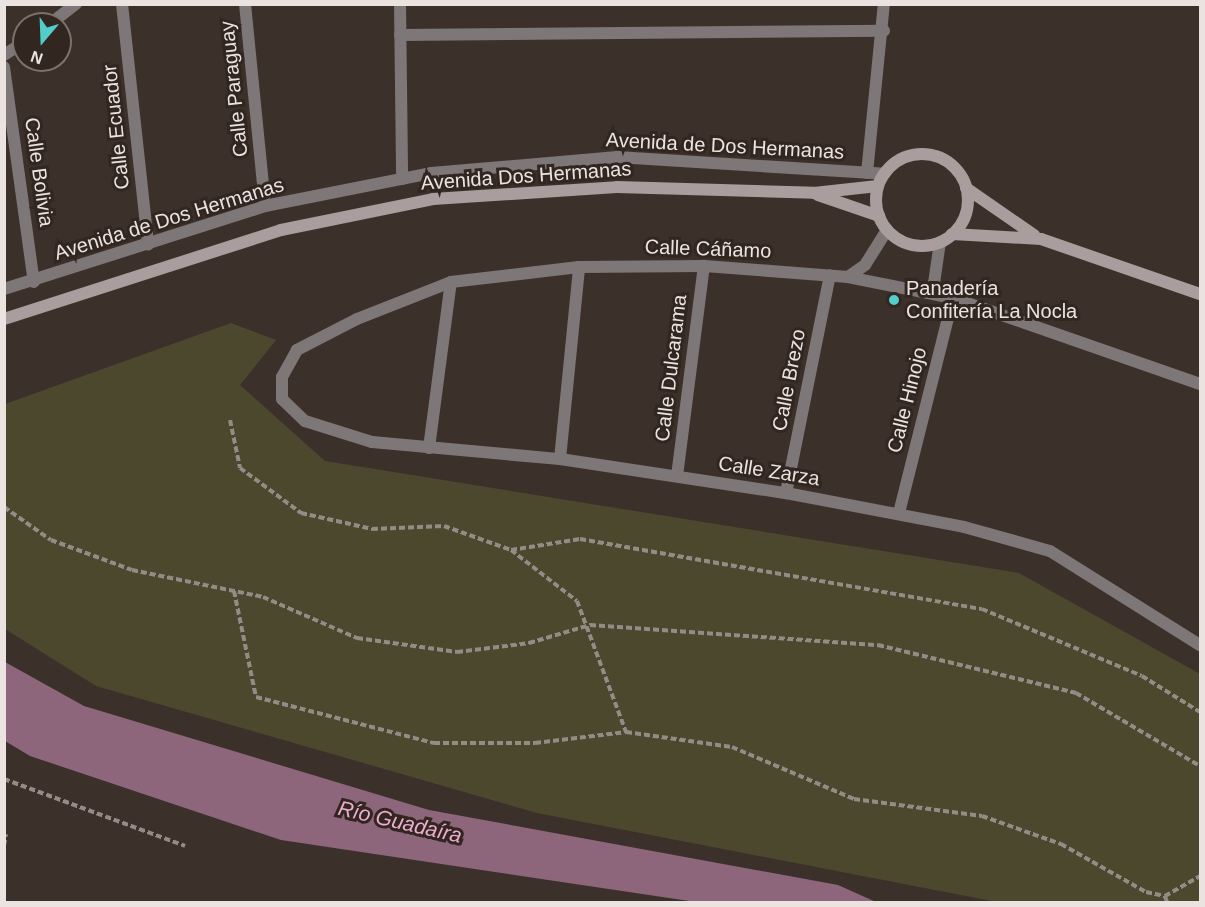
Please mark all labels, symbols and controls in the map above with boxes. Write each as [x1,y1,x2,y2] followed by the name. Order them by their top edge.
[12,12,72,72] north arrow
[215,20,253,158] street label: Calle Paraguay
[28,48,45,68] text: N
[98,63,134,191] street label: Calle Ecuador
[19,116,59,228] street label: Calle Bolivia
[605,128,845,164] street label: Avenida de Dos Hermanas
[420,157,632,195] street label: Avenida Dos Hermanas
[51,173,287,265] street label: Avenida de Dos Hermanas
[644,235,772,263] street label: Calle Cáñamo
[906,276,1077,323] place label: Panadería Confitería La Nocla
[650,293,692,443] street label: Calle Dulcarama
[887,293,901,307] marker: Panadería Confitería La Nocla
[767,327,811,433] street label: Calle Brezo
[882,345,932,455] street label: Calle Hinojo
[717,451,821,491] street label: Calle Zarza
[336,796,464,848] water label: Río Guadaíra

